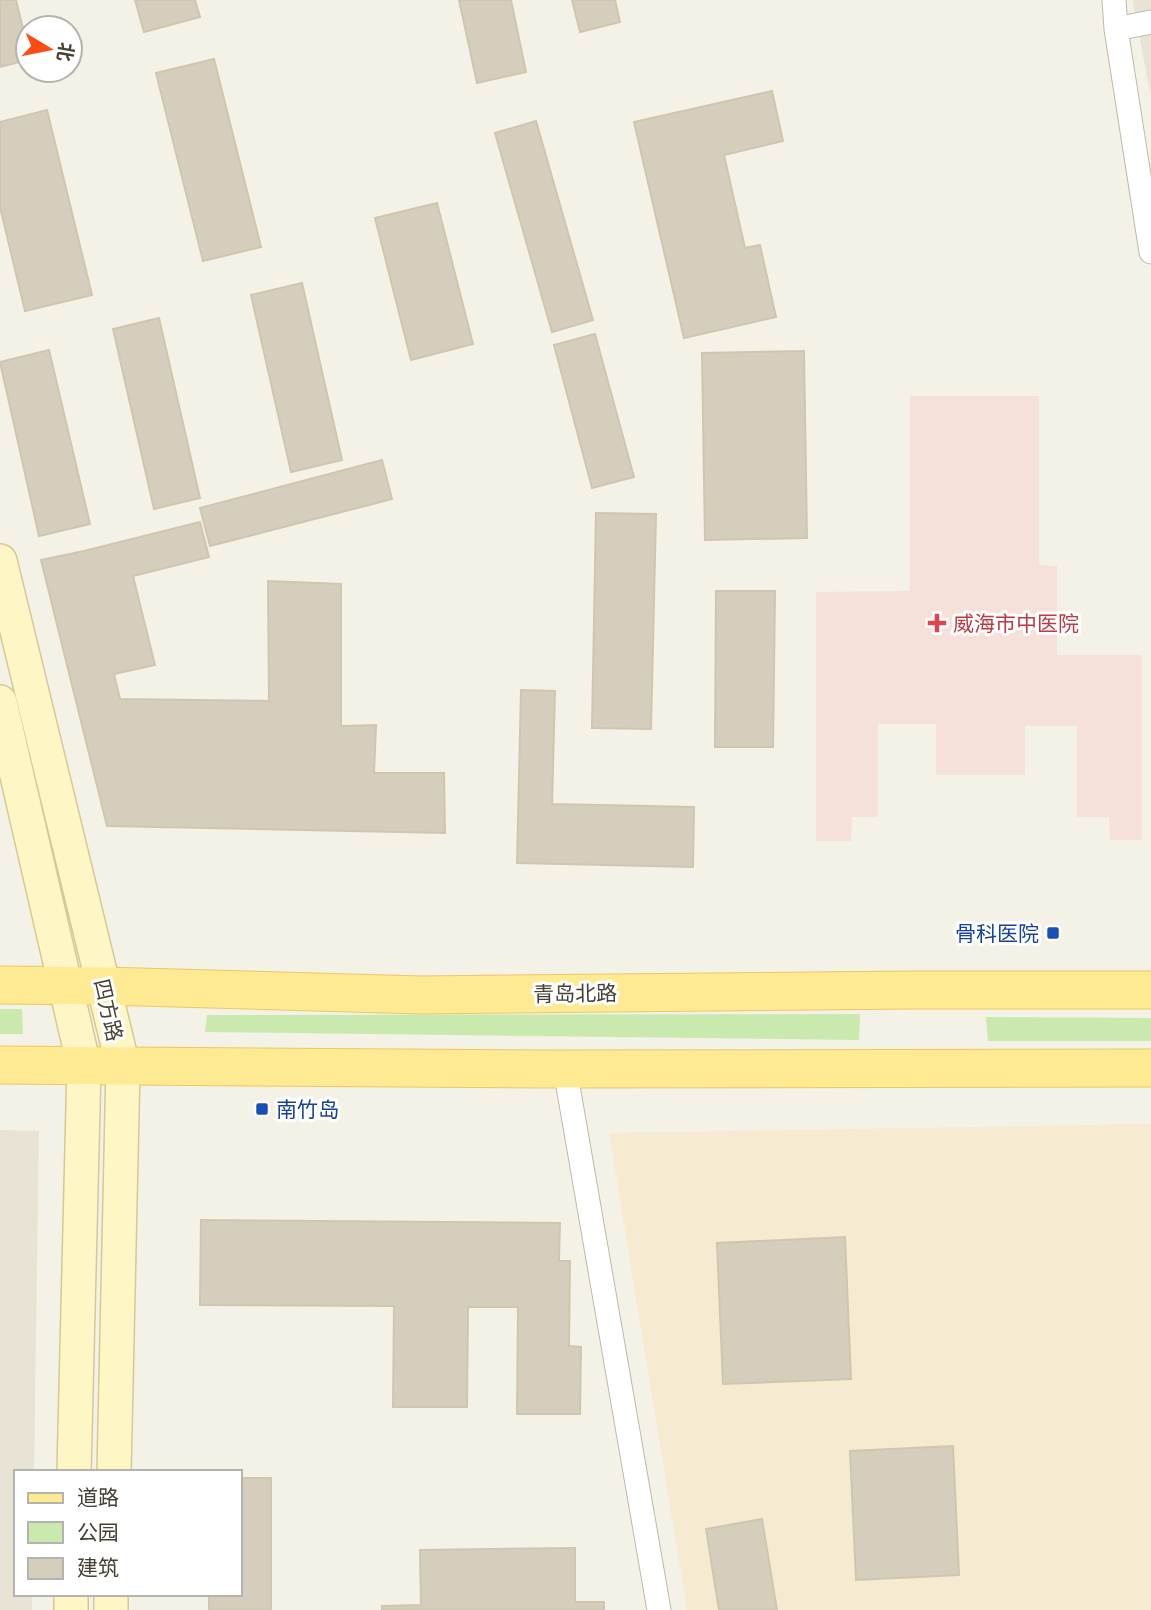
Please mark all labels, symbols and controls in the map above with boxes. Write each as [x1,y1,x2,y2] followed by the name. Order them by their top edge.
[14,14,84,84] north arrow
[52,41,79,63] text: 北
[953,610,1079,636] place label: 威海市中医院
[927,613,947,633] marker: 威海市中医院
[955,920,1039,946] place label: 骨科医院
[1045,925,1061,941] marker: 骨科医院
[89,976,129,1044] street label: 四方路
[533,979,617,1007] street label: 青岛北路
[276,1096,339,1122] place label: 南竹岛
[254,1101,270,1117] marker: 南竹岛
[14,1470,242,1596] legend
[77,1484,119,1510] text: 道路
[77,1519,119,1545] text: 公园
[77,1554,119,1580] text: 建筑

